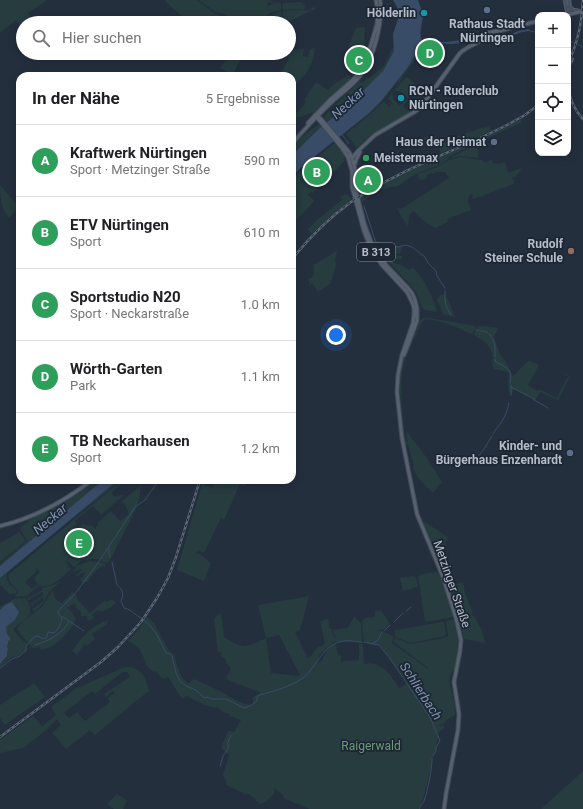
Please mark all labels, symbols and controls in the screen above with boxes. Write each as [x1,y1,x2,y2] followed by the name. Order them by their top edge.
[482,5,492,15] marker: Rathaus Stadt Nürtingen
[367,6,416,20] place label: Hölderlin
[419,8,429,18] marker: Hölderlin
[535,12,571,156] map controls
[535,12,571,48] button: +
[16,16,296,60] search box
[449,17,525,45] place label: Rathaus Stadt Nürtingen
[30,27,52,49] icon: search
[62,29,141,47] text: Hier suchen
[417,38,443,68] pin: D
[346,45,372,75] pin: C
[535,48,571,84] button: −
[328,83,368,122] water label: Neckar
[409,84,499,112] place label: RCN - Ruderclub Nürtingen
[535,84,571,120] button: locate
[32,88,120,108] text: In der Nähe
[206,91,280,106] text: 5 Ergebnisse
[396,93,406,103] marker: RCN - Ruderclub Nürtingen
[535,120,571,156] button: layers
[396,135,486,149] place label: Haus der Heimat
[489,137,499,147] marker: Haus der Heimat
[70,144,207,162] text: Kraftwerk Nürtingen
[374,151,439,165] place label: Meistermax
[41,153,49,168] text: A
[243,153,280,168] text: 590 m
[361,153,371,163] marker: Meistermax
[304,157,330,187] pin: B
[70,162,210,177] text: Sport · Metzinger Straße
[355,165,381,195] pin: A
[70,216,169,234] text: ETV Nürtingen
[41,225,49,240] text: B
[243,225,280,240] text: 610 m
[70,234,101,249] text: Sport
[485,237,564,265] place label: Rudolf Steiner Schule
[357,243,395,261] road number: B 313
[566,246,576,256] marker: Rudolf Steiner Schule
[70,288,181,306] text: Sportstudio N20
[41,297,49,312] text: C
[241,297,280,312] text: 1.0 km
[70,306,189,321] text: Sport · Neckarstraße
[326,325,346,345] your location
[70,360,162,378] text: Wörth-Garten
[41,369,49,384] text: D
[241,369,280,384] text: 1.1 km
[70,378,96,393] text: Park
[70,432,190,450] text: TB Neckarhausen
[436,439,562,467] place label: Kinder- und Bürgerhaus Enzenhardt
[41,441,49,456] text: E
[241,441,280,456] text: 1.2 km
[565,448,575,458] marker: Kinder- und Bürgerhaus Enzenhardt
[70,450,101,465] text: Sport
[30,500,71,538] water label: Neckar
[66,528,92,558] pin: E
[431,539,473,629] street label: Metzinger Straße
[397,659,445,723] water label: Schlierbach
[341,739,401,753] park label: Raigerwald

